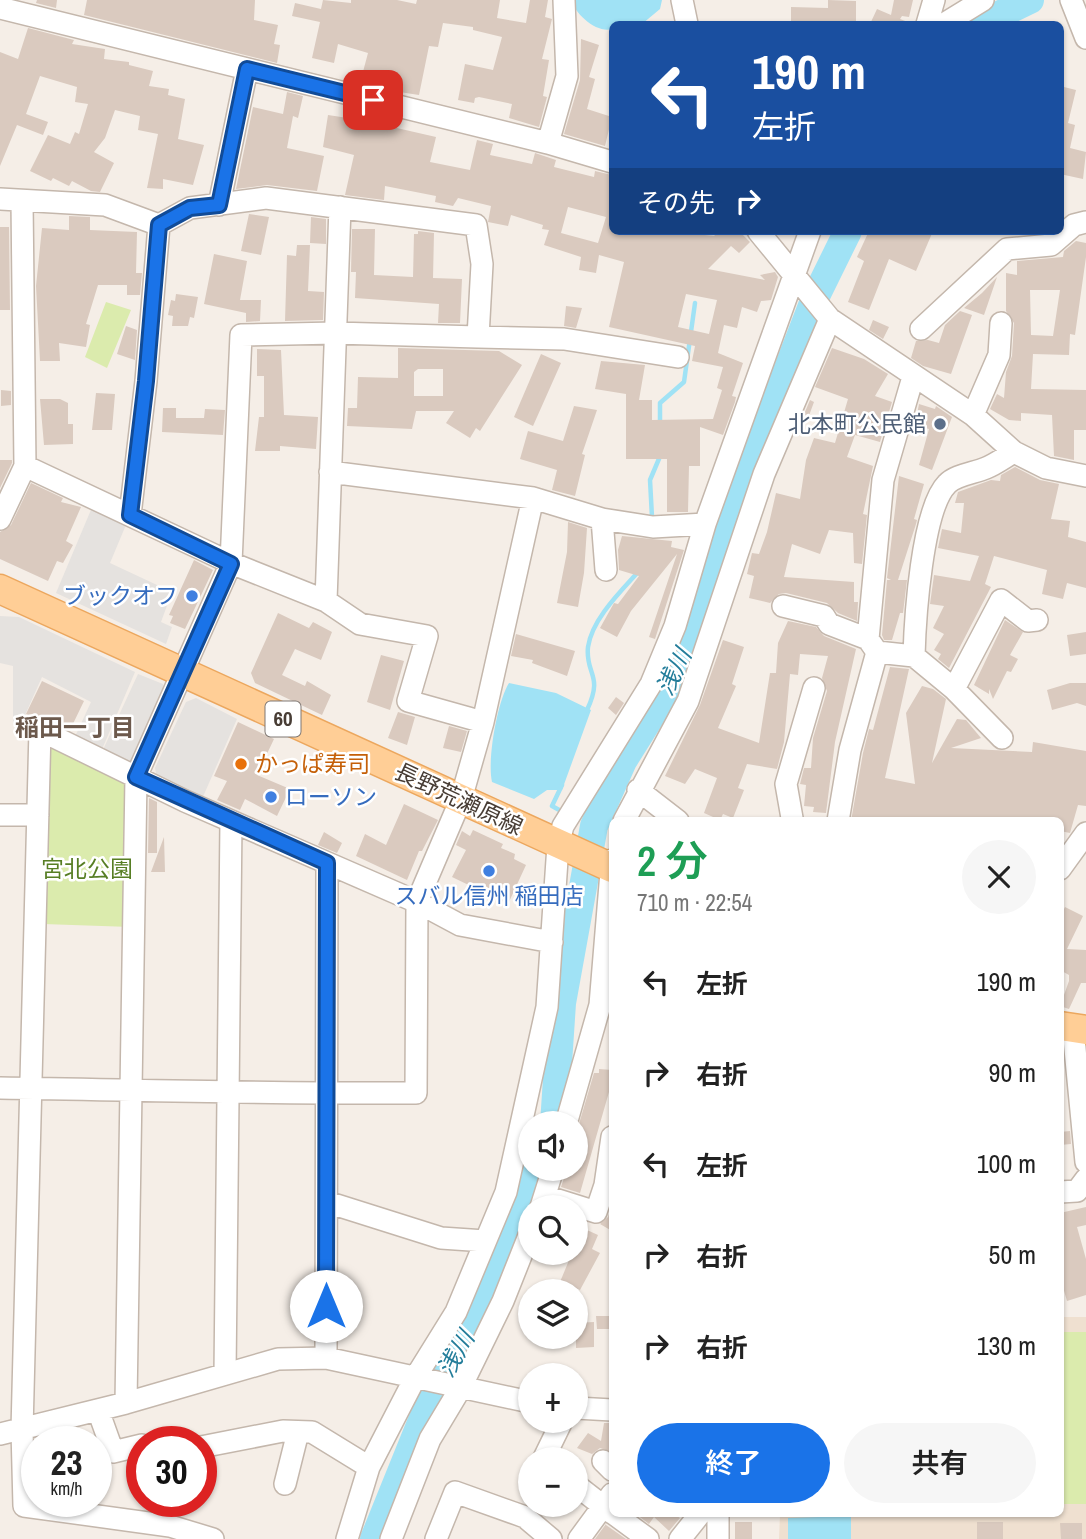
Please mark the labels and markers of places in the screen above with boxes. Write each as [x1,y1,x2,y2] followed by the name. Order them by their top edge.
[343,70,403,130] pin
[788,408,926,439] place label: 北本町公民館
[932,416,948,432] marker: 北本町公民館
[63,580,178,611] place label: ブックオフ
[184,588,200,604] marker: ブックオフ
[255,748,370,779] place label: かっぱ寿司
[233,756,249,772] marker: かっぱ寿司
[285,781,377,812] place label: ローソン
[263,789,279,805] marker: ローソン
[481,863,497,879] marker: スバル信州 稲田店
[394,880,584,911] place label: スバル信州 稲田店

